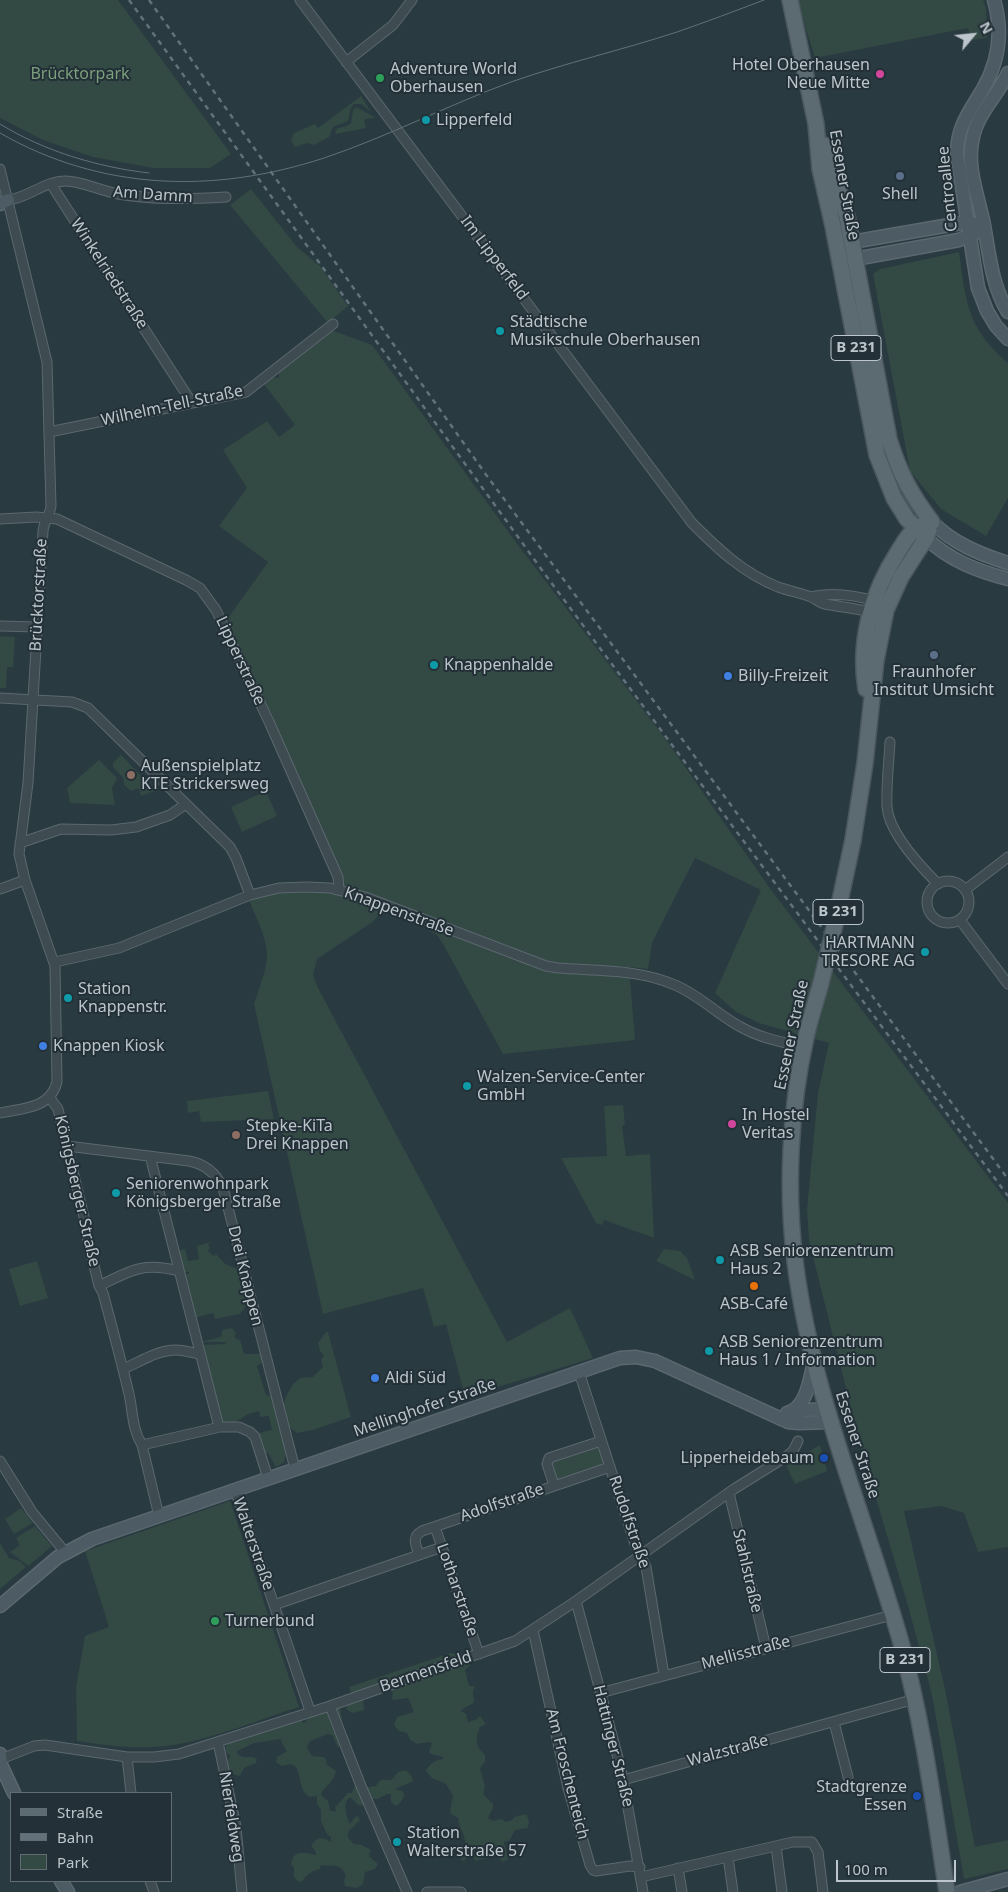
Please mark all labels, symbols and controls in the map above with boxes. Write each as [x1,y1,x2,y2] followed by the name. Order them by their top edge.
[948,10,998,60] north arrow
[976,18,998,37] text: N
[732,55,870,93] place label: Hotel Oberhausen Neue Mitte
[390,59,517,97] place label: Adventure World Oberhausen
[30,64,130,84] park label: Brücktorpark
[874,68,886,80] marker: Hotel Oberhausen Neue Mitte
[374,72,386,84] marker: Adventure World Oberhausen
[436,110,512,130] place label: Lipperfeld
[420,114,432,126] marker: Lipperfeld
[825,128,863,242] street label: Essener Straße
[934,145,962,233] street label: Centroallee
[894,170,906,182] marker: Shell
[112,183,194,207] street label: Am Damm
[882,184,918,204] place label: Shell
[456,212,532,304] street label: Im Lipperfeld
[66,215,152,333] street label: Winkelriedstraße
[510,312,700,350] place label: Städtische Musikschule Oberhausen
[494,325,506,337] marker: Städtische Musikschule Oberhausen
[831,336,881,360] road number: B 231
[99,382,245,430] street label: Wilhelm-Tell-Straße
[26,538,52,652] street label: Brücktorstraße
[211,614,269,708] street label: Lipperstraße
[928,649,940,661] marker: Fraunhofer Institut Umsicht
[444,655,553,675] place label: Knappenhalde
[428,659,440,671] marker: Knappenhalde
[874,662,994,700] place label: Fraunhofer Institut Umsicht
[738,666,828,686] place label: Billy-Freizeit
[722,670,734,682] marker: Billy-Freizeit
[141,756,269,794] place label: Außenspielplatz KTE Strickersweg
[125,769,137,781] marker: Außenspielplatz KTE Strickersweg
[342,883,456,941] street label: Knappenstraße
[813,900,863,924] road number: B 231
[821,933,915,971] place label: HARTMANN TRESORE AG
[919,946,931,958] marker: HARTMANN TRESORE AG
[771,978,813,1092] street label: Essener Straße
[78,979,167,1017] place label: Station Knappenstr.
[62,992,74,1004] marker: Station Knappenstr.
[53,1036,164,1056] place label: Knappen Kiosk
[37,1040,49,1052] marker: Knappen Kiosk
[477,1067,645,1105] place label: Walzen-Service-Center GmbH
[461,1080,473,1092] marker: Walzen-Service-Center GmbH
[742,1105,810,1143] place label: In Hostel Veritas
[50,1113,104,1269] street label: Königsberger Straße
[246,1116,349,1154] place label: Stepke-KiTa Drei Knappen
[726,1118,738,1130] marker: In Hostel Veritas
[230,1129,242,1141] marker: Stepke-KiTa Drei Knappen
[126,1174,281,1212] place label: Seniorenwohnpark Königsberger Straße
[110,1187,122,1199] marker: Seniorenwohnpark Königsberger Straße
[223,1224,267,1328] street label: Drei Knappen
[730,1241,894,1279] place label: ASB Seniorenzentrum Haus 2
[714,1254,726,1266] marker: ASB Seniorenzentrum Haus 2
[748,1280,760,1292] marker: ASB-Café
[720,1294,788,1314] place label: ASB-Café
[719,1332,883,1370] place label: ASB Seniorenzentrum Haus 1 / Information
[703,1345,715,1357] marker: ASB Seniorenzentrum Haus 1 / Information
[385,1368,446,1388] place label: Aldi Süd
[369,1372,381,1384] marker: Aldi Süd
[351,1375,499,1441] street label: Mellinghofer Straße
[831,1389,883,1501] street label: Essener Straße
[681,1448,814,1468] place label: Lipperheidebaum
[818,1452,830,1464] marker: Lipperheidebaum
[604,1473,654,1571] street label: Rudolfstraße
[458,1480,546,1526] street label: Adolfstraße
[228,1495,278,1593] street label: Walterstraße
[728,1527,766,1615] street label: Stahlstraße
[432,1541,482,1639] street label: Lotharstraße
[225,1611,315,1631] place label: Turnerbund
[209,1615,221,1627] marker: Turnerbund
[699,1632,793,1674] street label: Mellisstraße
[377,1647,475,1697] street label: Bermensfeld
[880,1648,930,1672] road number: B 231
[589,1683,637,1809] street label: Hattinger Straße
[541,1707,593,1841] street label: Am Froschenteich
[685,1731,771,1771] street label: Walzstraße
[214,1770,248,1864] street label: Nierfeldweg
[816,1777,907,1815] place label: Stadtgrenze Essen
[911,1790,923,1802] marker: Stadtgrenze Essen
[10,1792,172,1882] legend
[57,1802,103,1822] text: Straße
[407,1823,526,1861] place label: Station Walterstraße 57
[57,1827,94,1847] text: Bahn
[391,1836,403,1848] marker: Station Walterstraße 57
[838,1850,958,1882] scale bar
[57,1852,89,1872] text: Park
[844,1859,888,1879] text: 100 m

